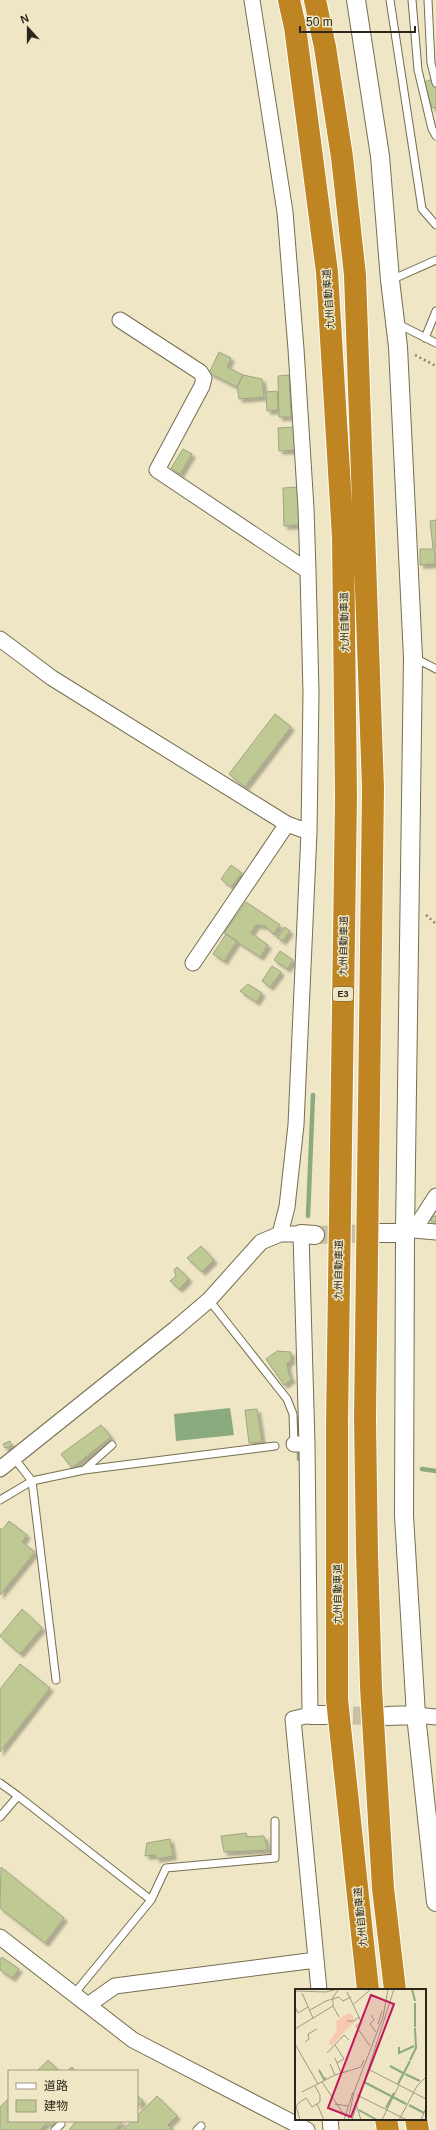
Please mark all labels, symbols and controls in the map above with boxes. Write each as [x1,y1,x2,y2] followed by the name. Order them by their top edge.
[8,8,48,48] north arrow
[300,8,415,34] scale bar
[19,12,30,26] text: N
[306,15,333,29] text: 50 m
[321,269,336,329] street label: 九州自動車道
[338,592,351,652] street label: 九州自動車道
[337,916,350,976] street label: 九州自動車道
[333,987,353,1001] road number: E3
[332,1240,345,1300] street label: 九州自動車道
[332,1564,343,1624] street label: 九州自動車道
[352,1887,369,1947] street label: 九州自動車道
[295,1989,426,2120] inset map
[8,2070,138,2122] legend
[44,2079,68,2093] text: 道路
[44,2099,68,2113] text: 建物

